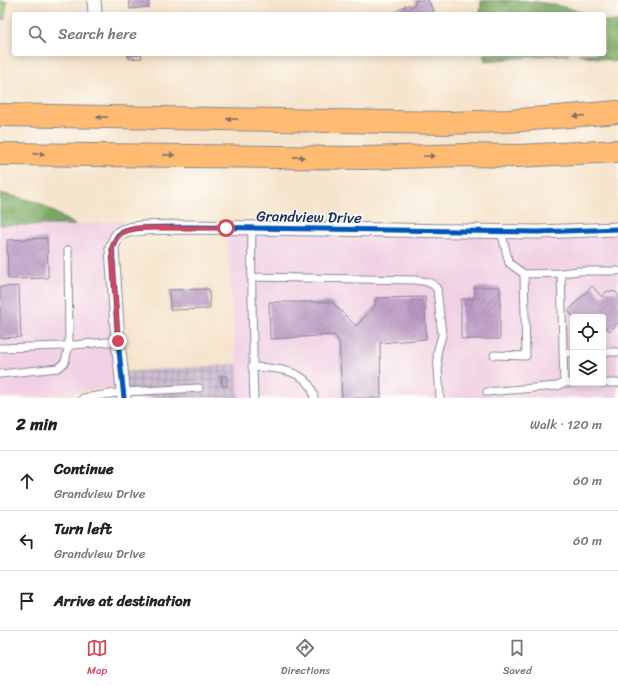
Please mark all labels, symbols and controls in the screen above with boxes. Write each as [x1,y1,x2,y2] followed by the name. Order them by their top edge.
[12,12,606,56] search box
[58,21,137,47] text: Search here
[26,23,48,45] icon: search
[573,112,585,119] one-way arrow
[96,113,108,120] one-way arrow
[225,116,238,122] one-way arrow
[33,151,46,157] one-way arrow
[163,152,176,158] one-way arrow
[423,153,435,160] one-way arrow
[293,154,306,160] one-way arrow
[256,203,362,231] street label: Grandview Drive
[217,219,235,237] route start
[570,314,606,386] map controls
[570,314,606,350] button: locate
[109,332,127,350] route end
[570,350,606,386] button: layers
[16,409,57,439] text: 2 min
[530,413,602,436] text: Walk · 120 m
[54,456,114,482] text: Continue
[573,469,602,492] text: 60 m
[16,470,38,492] icon: ahead
[54,482,146,505] text: Grandview Drive
[54,516,112,542] text: Turn left
[573,529,602,552] text: 60 m
[16,530,38,552] icon: left
[54,542,146,565] text: Grandview Drive
[54,588,191,614] text: Arrive at destination
[16,590,38,612] icon: arrive
[86,637,108,680] tab: Map
[281,637,330,680] tab: Directions
[503,637,532,680] tab: Saved

